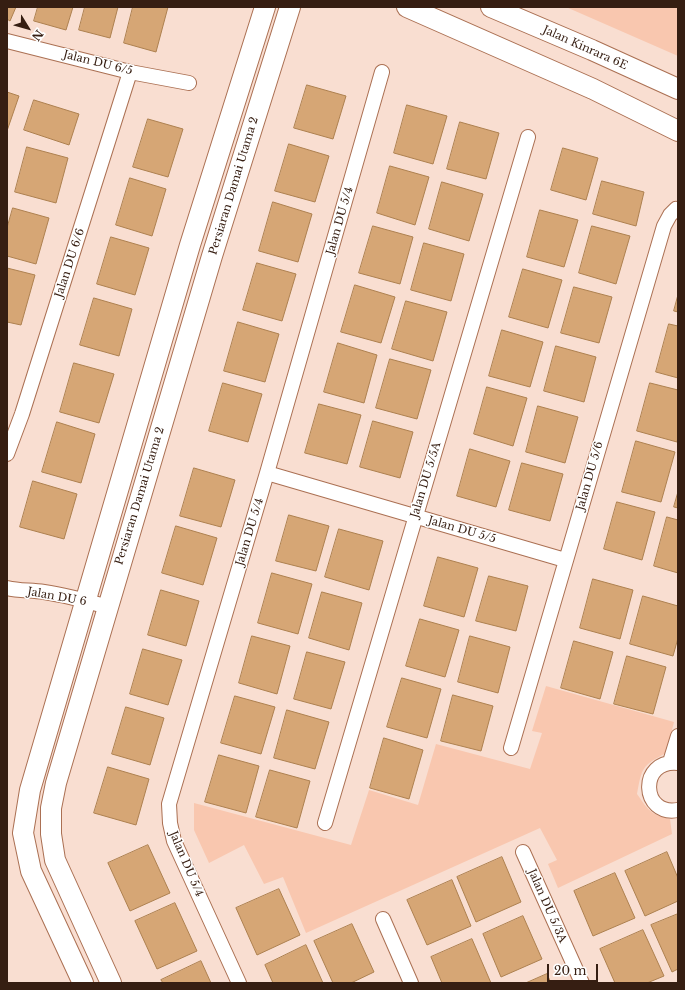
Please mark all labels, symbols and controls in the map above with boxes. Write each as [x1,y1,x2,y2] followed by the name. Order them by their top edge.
[8,8,48,48] north arrow
[541,23,629,73] street label: Jalan Kinrara 6E
[29,27,46,44] text: N
[62,48,134,78] street label: Jalan DU 6/5
[207,115,261,257] street label: Persiaran Damai Utama 2
[324,185,356,257] street label: Jalan DU 5/4
[53,227,87,299] street label: Jalan DU 6/6
[113,425,167,567] street label: Persiaran Damai Utama 2
[574,440,606,512] street label: Jalan DU 5/6
[408,441,444,519] street label: Jalan DU 5/5A
[233,496,267,568] street label: Jalan DU 5/4
[426,514,498,546] street label: Jalan DU 5/5
[26,585,88,609] street label: Jalan DU 6
[166,829,206,899] street label: Jalan DU 5/4
[525,867,569,945] street label: Jalan DU 5/3A
[549,956,600,982] scale bar
[554,963,586,978] text: 20 m

